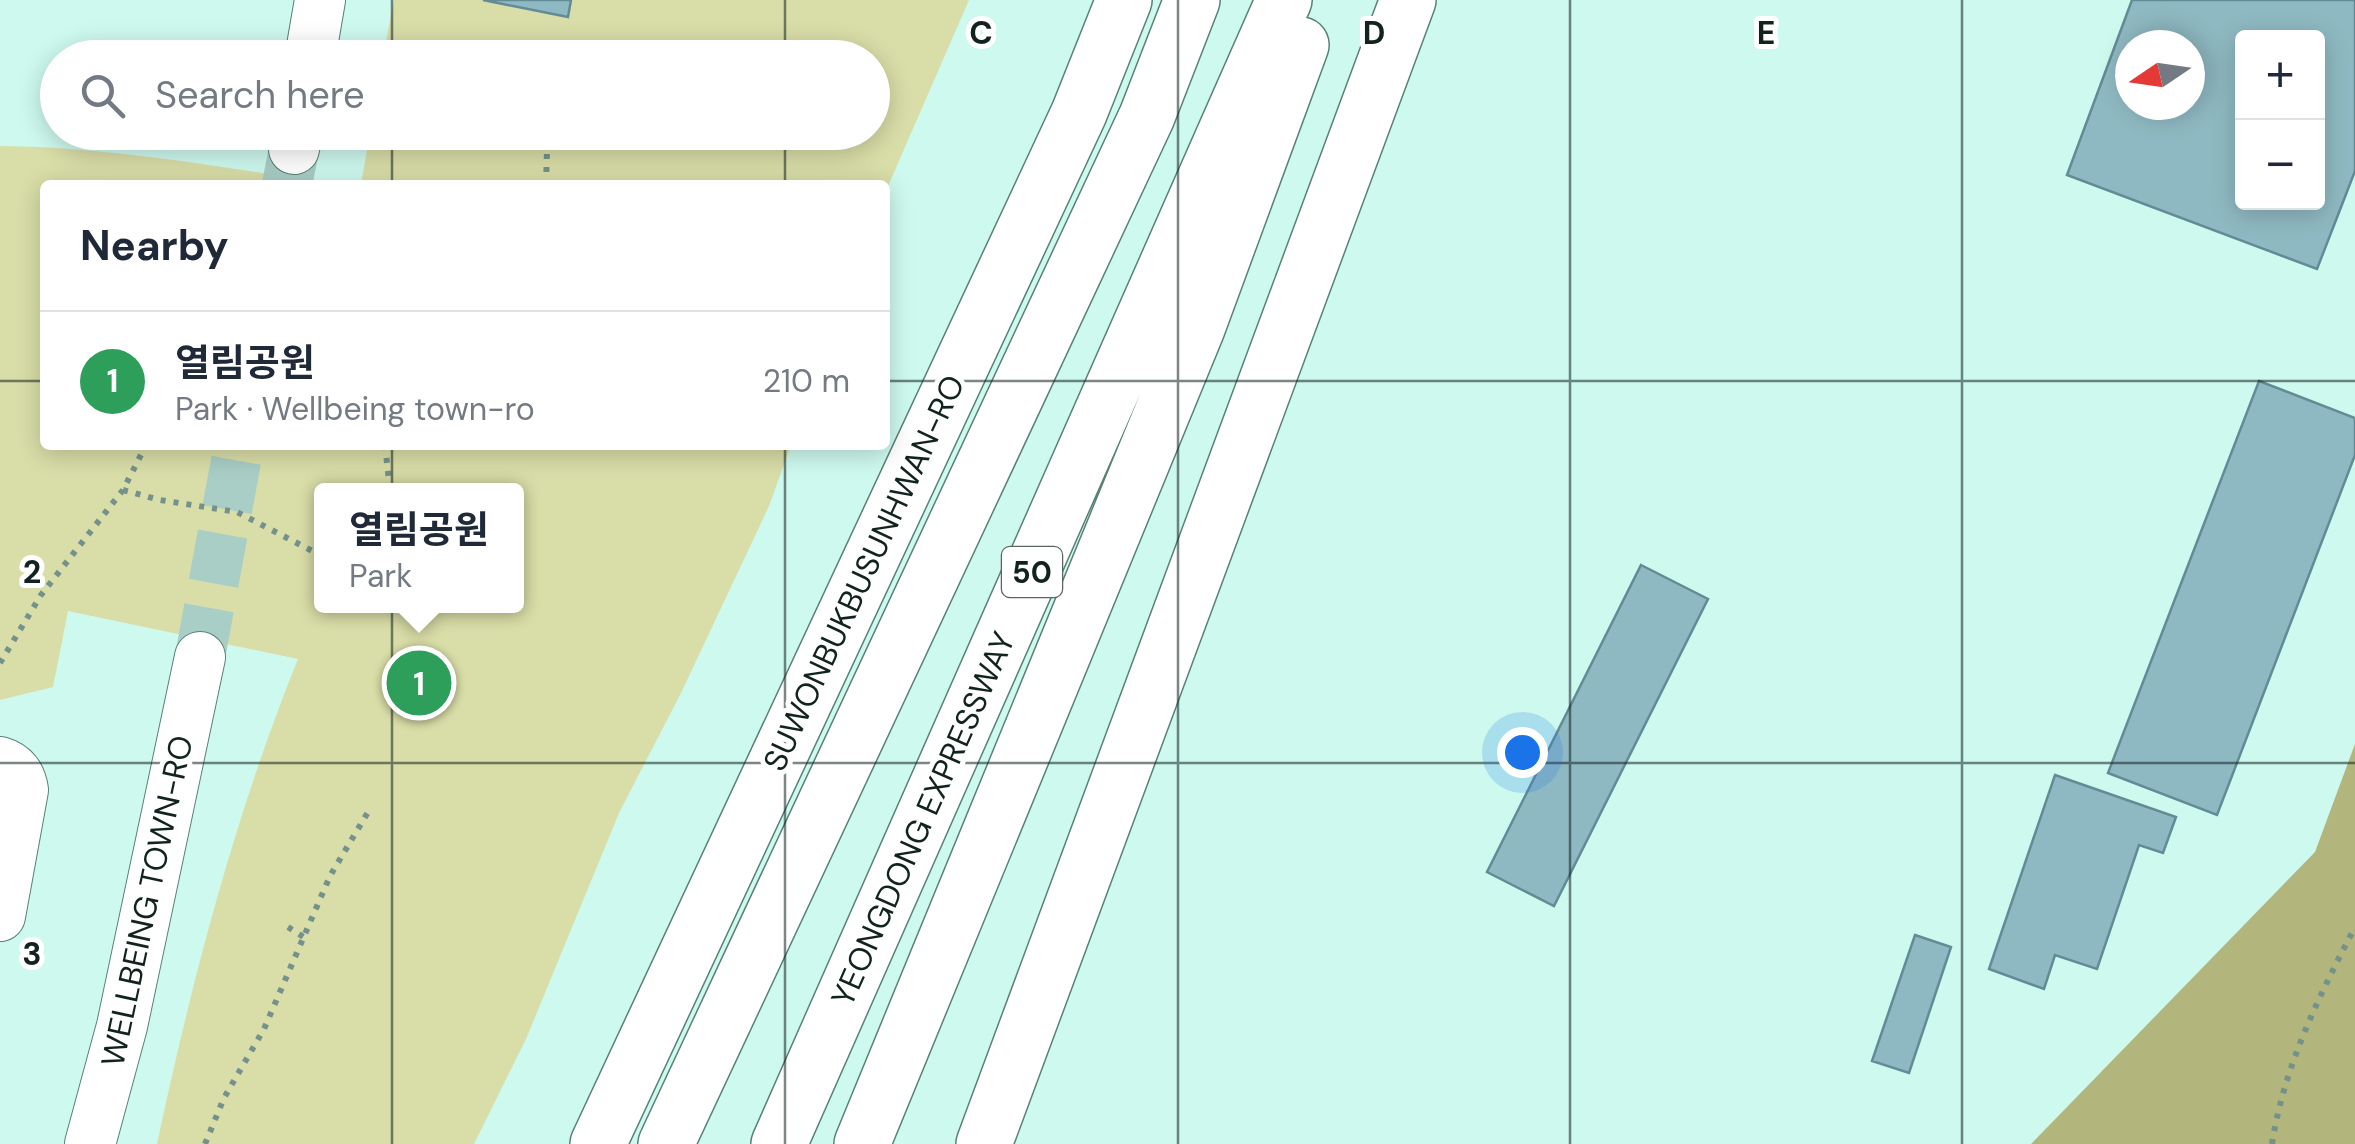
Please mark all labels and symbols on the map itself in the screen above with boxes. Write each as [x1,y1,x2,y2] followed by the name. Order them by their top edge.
[969,12,993,54] text: C
[1363,12,1385,54] text: D
[1757,12,1775,54] text: E
[2115,30,2205,120] north arrow
[754,368,974,778] street label: SUWONBUKBUSUNHWAN-RO
[1002,547,1062,597] road number: 50
[23,551,41,593] text: 2
[821,625,1025,1013] street label: YEONGDONG EXPRESSWAY
[386,646,452,720] pin: 1
[1497,727,1548,778] your location
[91,732,203,1070] street label: WELLBEING TOWN-RO
[22,933,42,975] text: 3

